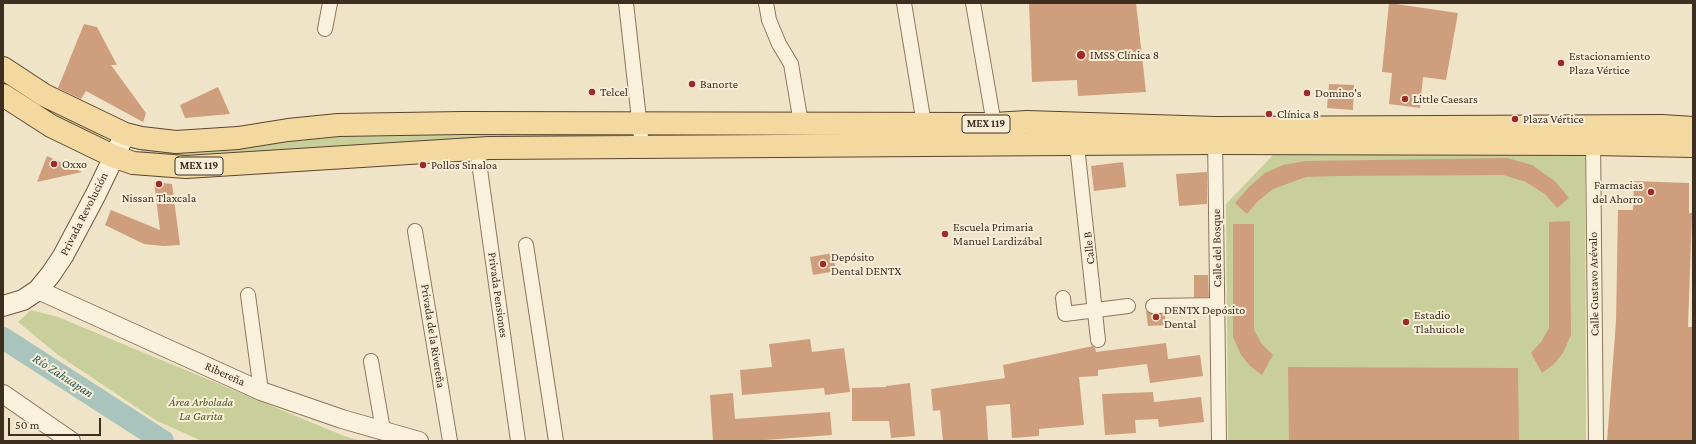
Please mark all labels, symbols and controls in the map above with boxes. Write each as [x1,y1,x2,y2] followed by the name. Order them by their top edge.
[1090,48,1159,62] place label: IMSS Clínica 8
[1075,49,1087,61] marker: IMSS Clínica 8
[1569,49,1650,77] place label: Estacionamiento Plaza Vértice
[1556,58,1566,68] marker: Estacionamiento Plaza Vértice
[700,77,738,91] place label: Banorte
[687,79,697,89] marker: Banorte
[600,85,628,99] place label: Telcel
[1315,86,1362,100] place label: Domino's
[587,87,597,97] marker: Telcel
[1302,88,1312,98] marker: Domino's
[1413,92,1478,106] place label: Little Caesars
[1400,94,1410,104] marker: Little Caesars
[1277,107,1319,121] place label: Clínica 8
[1264,109,1274,119] marker: Clínica 8
[1523,112,1584,126] place label: Plaza Vértice
[1510,114,1520,124] marker: Plaza Vértice
[962,115,1010,133] road number: MEX 119
[62,157,87,171] place label: Oxxo
[175,157,223,175] road number: MEX 119
[431,158,497,172] place label: Pollos Sinaloa
[49,159,59,169] marker: Oxxo
[418,160,428,170] marker: Pollos Sinaloa
[57,170,111,258] street label: Privada Revolución
[1593,178,1643,206] place label: Farmacias del Ahorro
[154,179,164,189] marker: Nissan Tlaxcala
[1646,187,1656,197] marker: Farmacias del Ahorro
[122,191,196,205] place label: Nissan Tlaxcala
[1209,209,1225,287] street label: Calle del Bosque
[953,220,1043,248] place label: Escuela Primaria Manuel Lardizábal
[940,229,950,239] marker: Escuela Primaria Manuel Lardizábal
[1080,231,1098,265] street label: Calle B
[1586,232,1602,336] street label: Calle Gustavo Arévalo
[831,250,901,278] place label: Depósito Dental DENTX
[485,251,511,339] street label: Privada Pensiones
[818,259,828,269] marker: Depósito Dental DENTX
[418,283,448,389] street label: Privada de la Rivereña
[1164,303,1245,331] place label: DENTX Depósito Dental
[1414,308,1464,336] place label: Estadio Tlahuicole
[1151,312,1161,322] marker: DENTX Depósito Dental
[1401,317,1411,327] marker: Estadio Tlahuicole
[30,351,96,401] water label: Río Zahuapan
[203,359,247,389] street label: Ribereña
[169,395,233,423] park label: Área Arbolada La Garita
[10,410,103,436] scale bar
[15,418,39,432] text: 50 m

